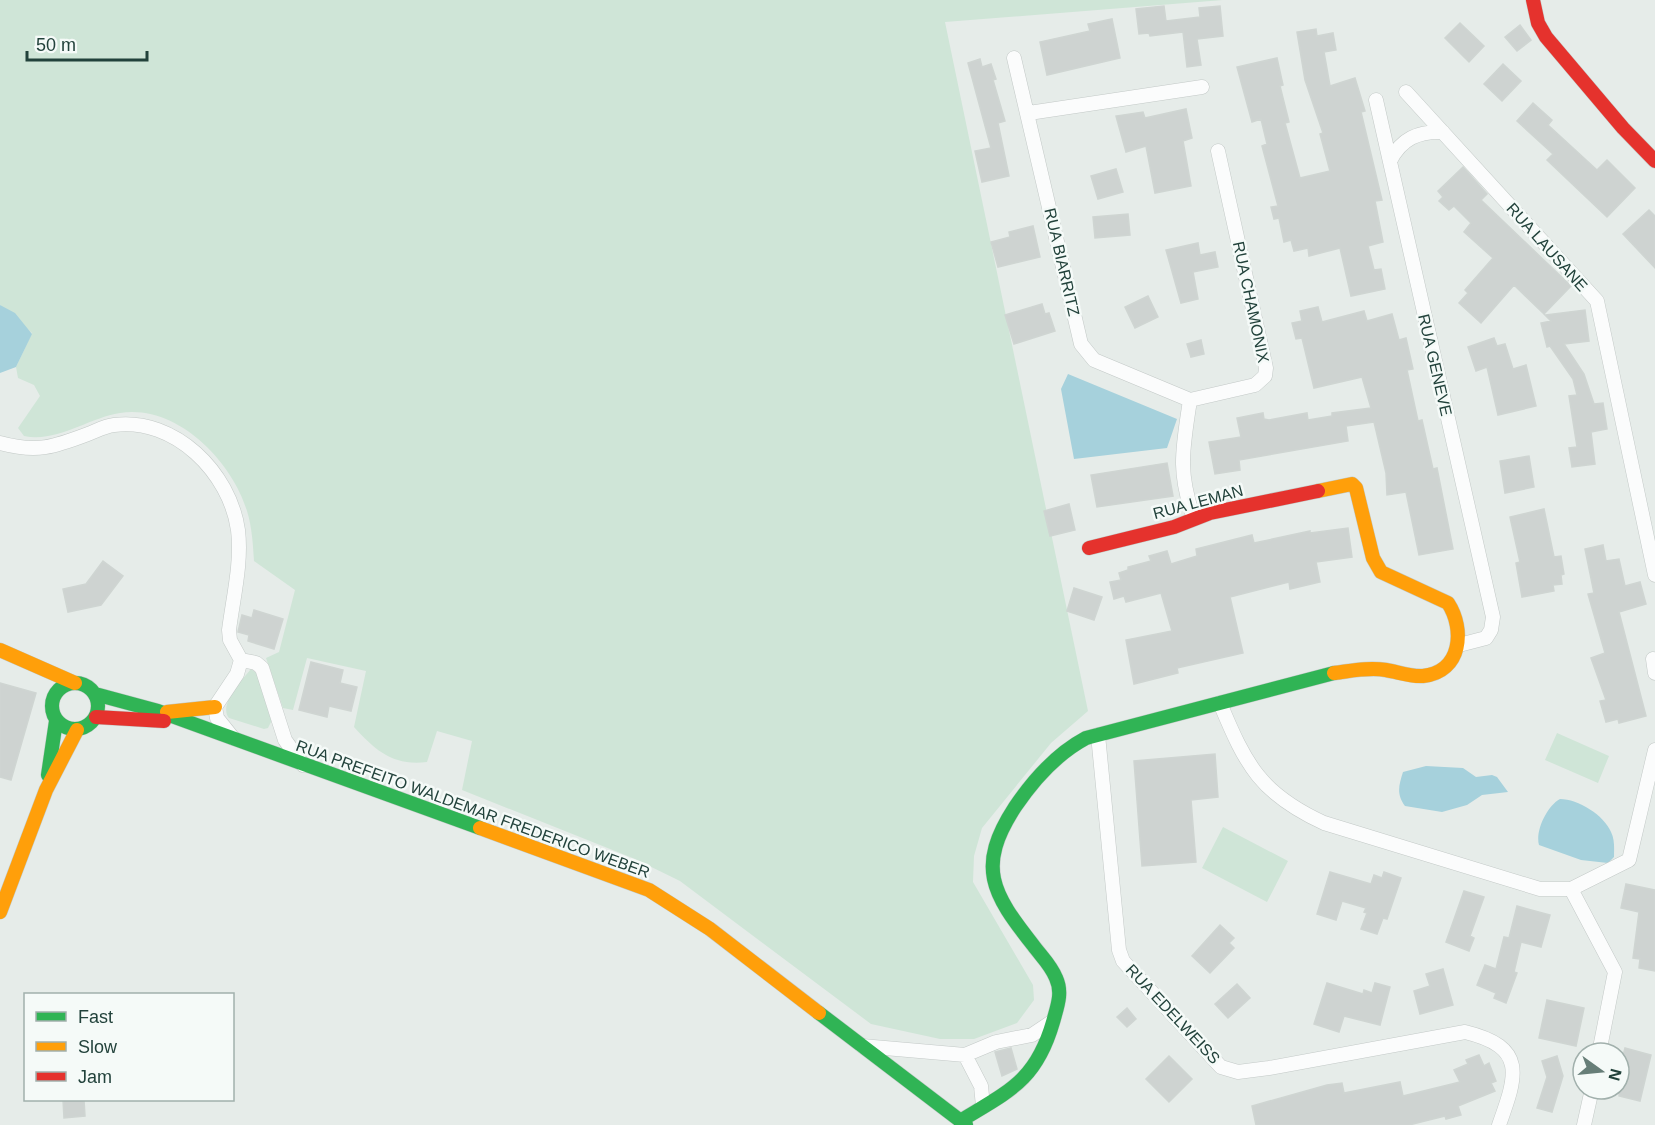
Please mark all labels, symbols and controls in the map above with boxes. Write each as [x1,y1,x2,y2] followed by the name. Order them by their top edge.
[27,24,147,62] scale bar
[36,35,76,55] text: 50 m
[1503,200,1591,294] street label: RUA LAUSANE
[1041,206,1083,318] street label: RUA BIARRITZ
[1230,240,1272,365] street label: RUA CHAMONIX
[1415,312,1455,418] street label: RUA GENEVE
[1151,482,1245,522] street label: RUA LEMAN
[294,737,652,881] street label: RUA PREFEITO WALDEMAR FREDERICO WEBER
[1123,961,1223,1067] street label: RUA EDELWEISS
[24,993,234,1101] legend
[78,1007,113,1027] text: Fast
[78,1037,118,1057] text: Slow
[1571,1041,1631,1101] north arrow
[78,1067,112,1087] text: Jam
[1605,1067,1625,1083] text: N

